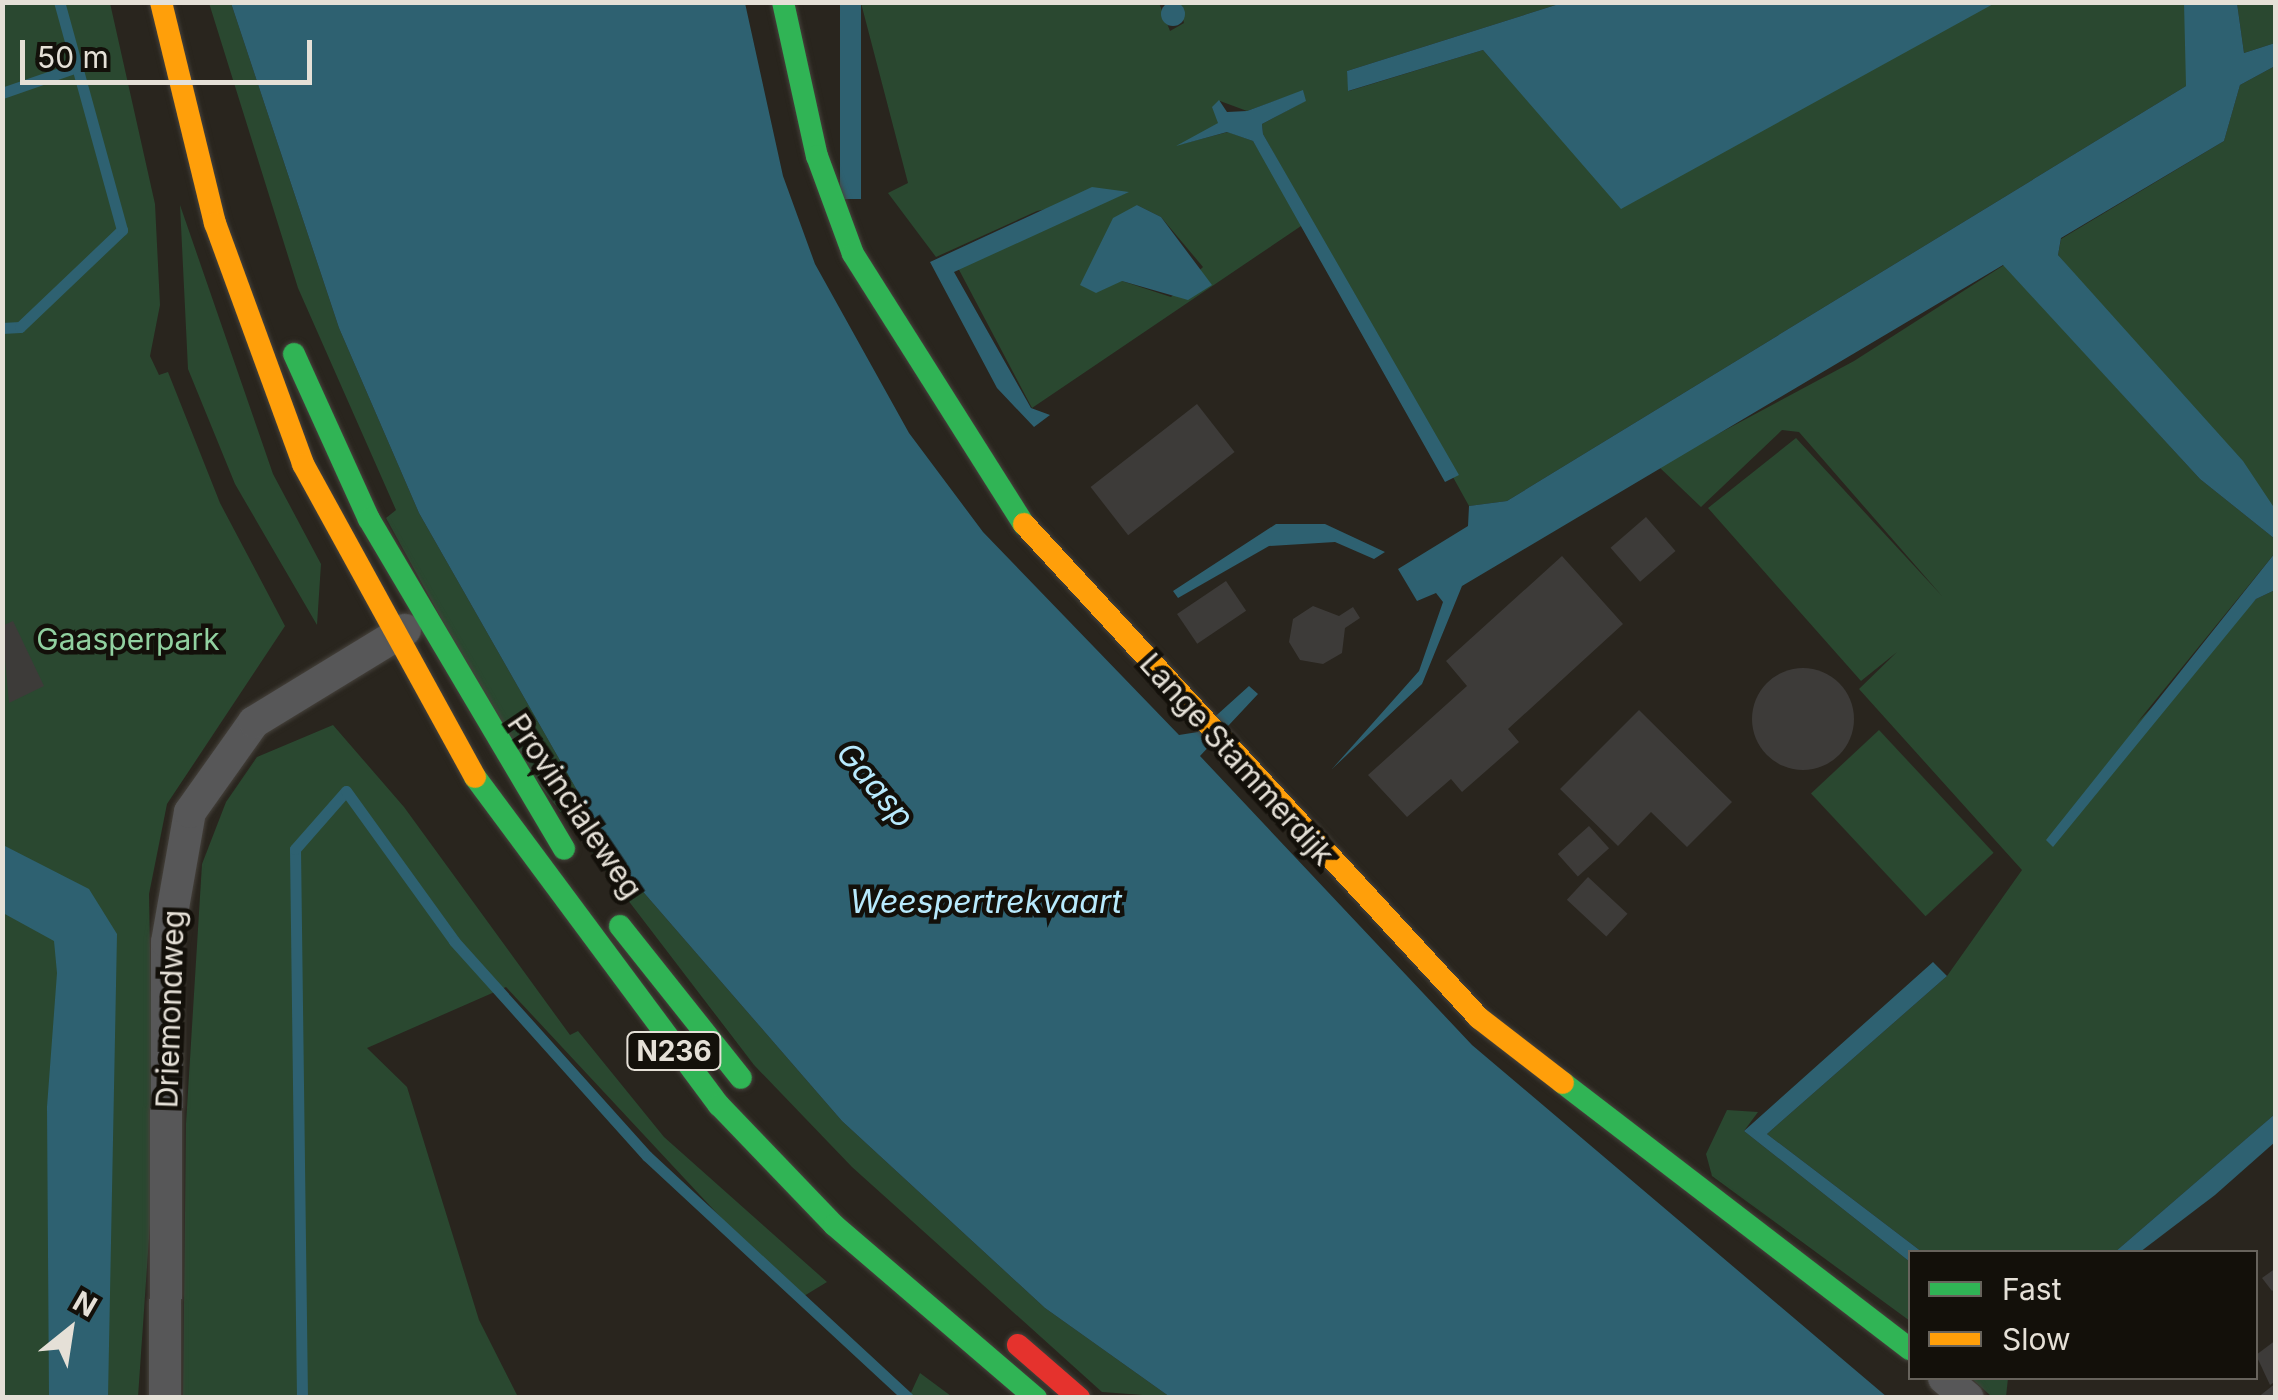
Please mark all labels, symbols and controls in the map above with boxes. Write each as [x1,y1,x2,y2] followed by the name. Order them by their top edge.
[25,20,318,82] scale bar
[37,39,109,75] text: 50 m
[36,621,220,657] park label: Gaasperpark
[1133,646,1341,872] street label: Lange Stammerdijk
[500,707,650,905] street label: Provincialeweg
[828,734,922,836] water label: Gaasp
[850,883,1122,921] water label: Weespertrekvaart
[149,909,191,1109] street label: Driemondweg
[624,1028,724,1074] road number: N236
[1908,1250,2258,1380] legend
[2002,1271,2061,1307] text: Fast
[20,1280,120,1380] north arrow
[67,1284,103,1324] text: N
[2002,1321,2071,1357] text: Slow

